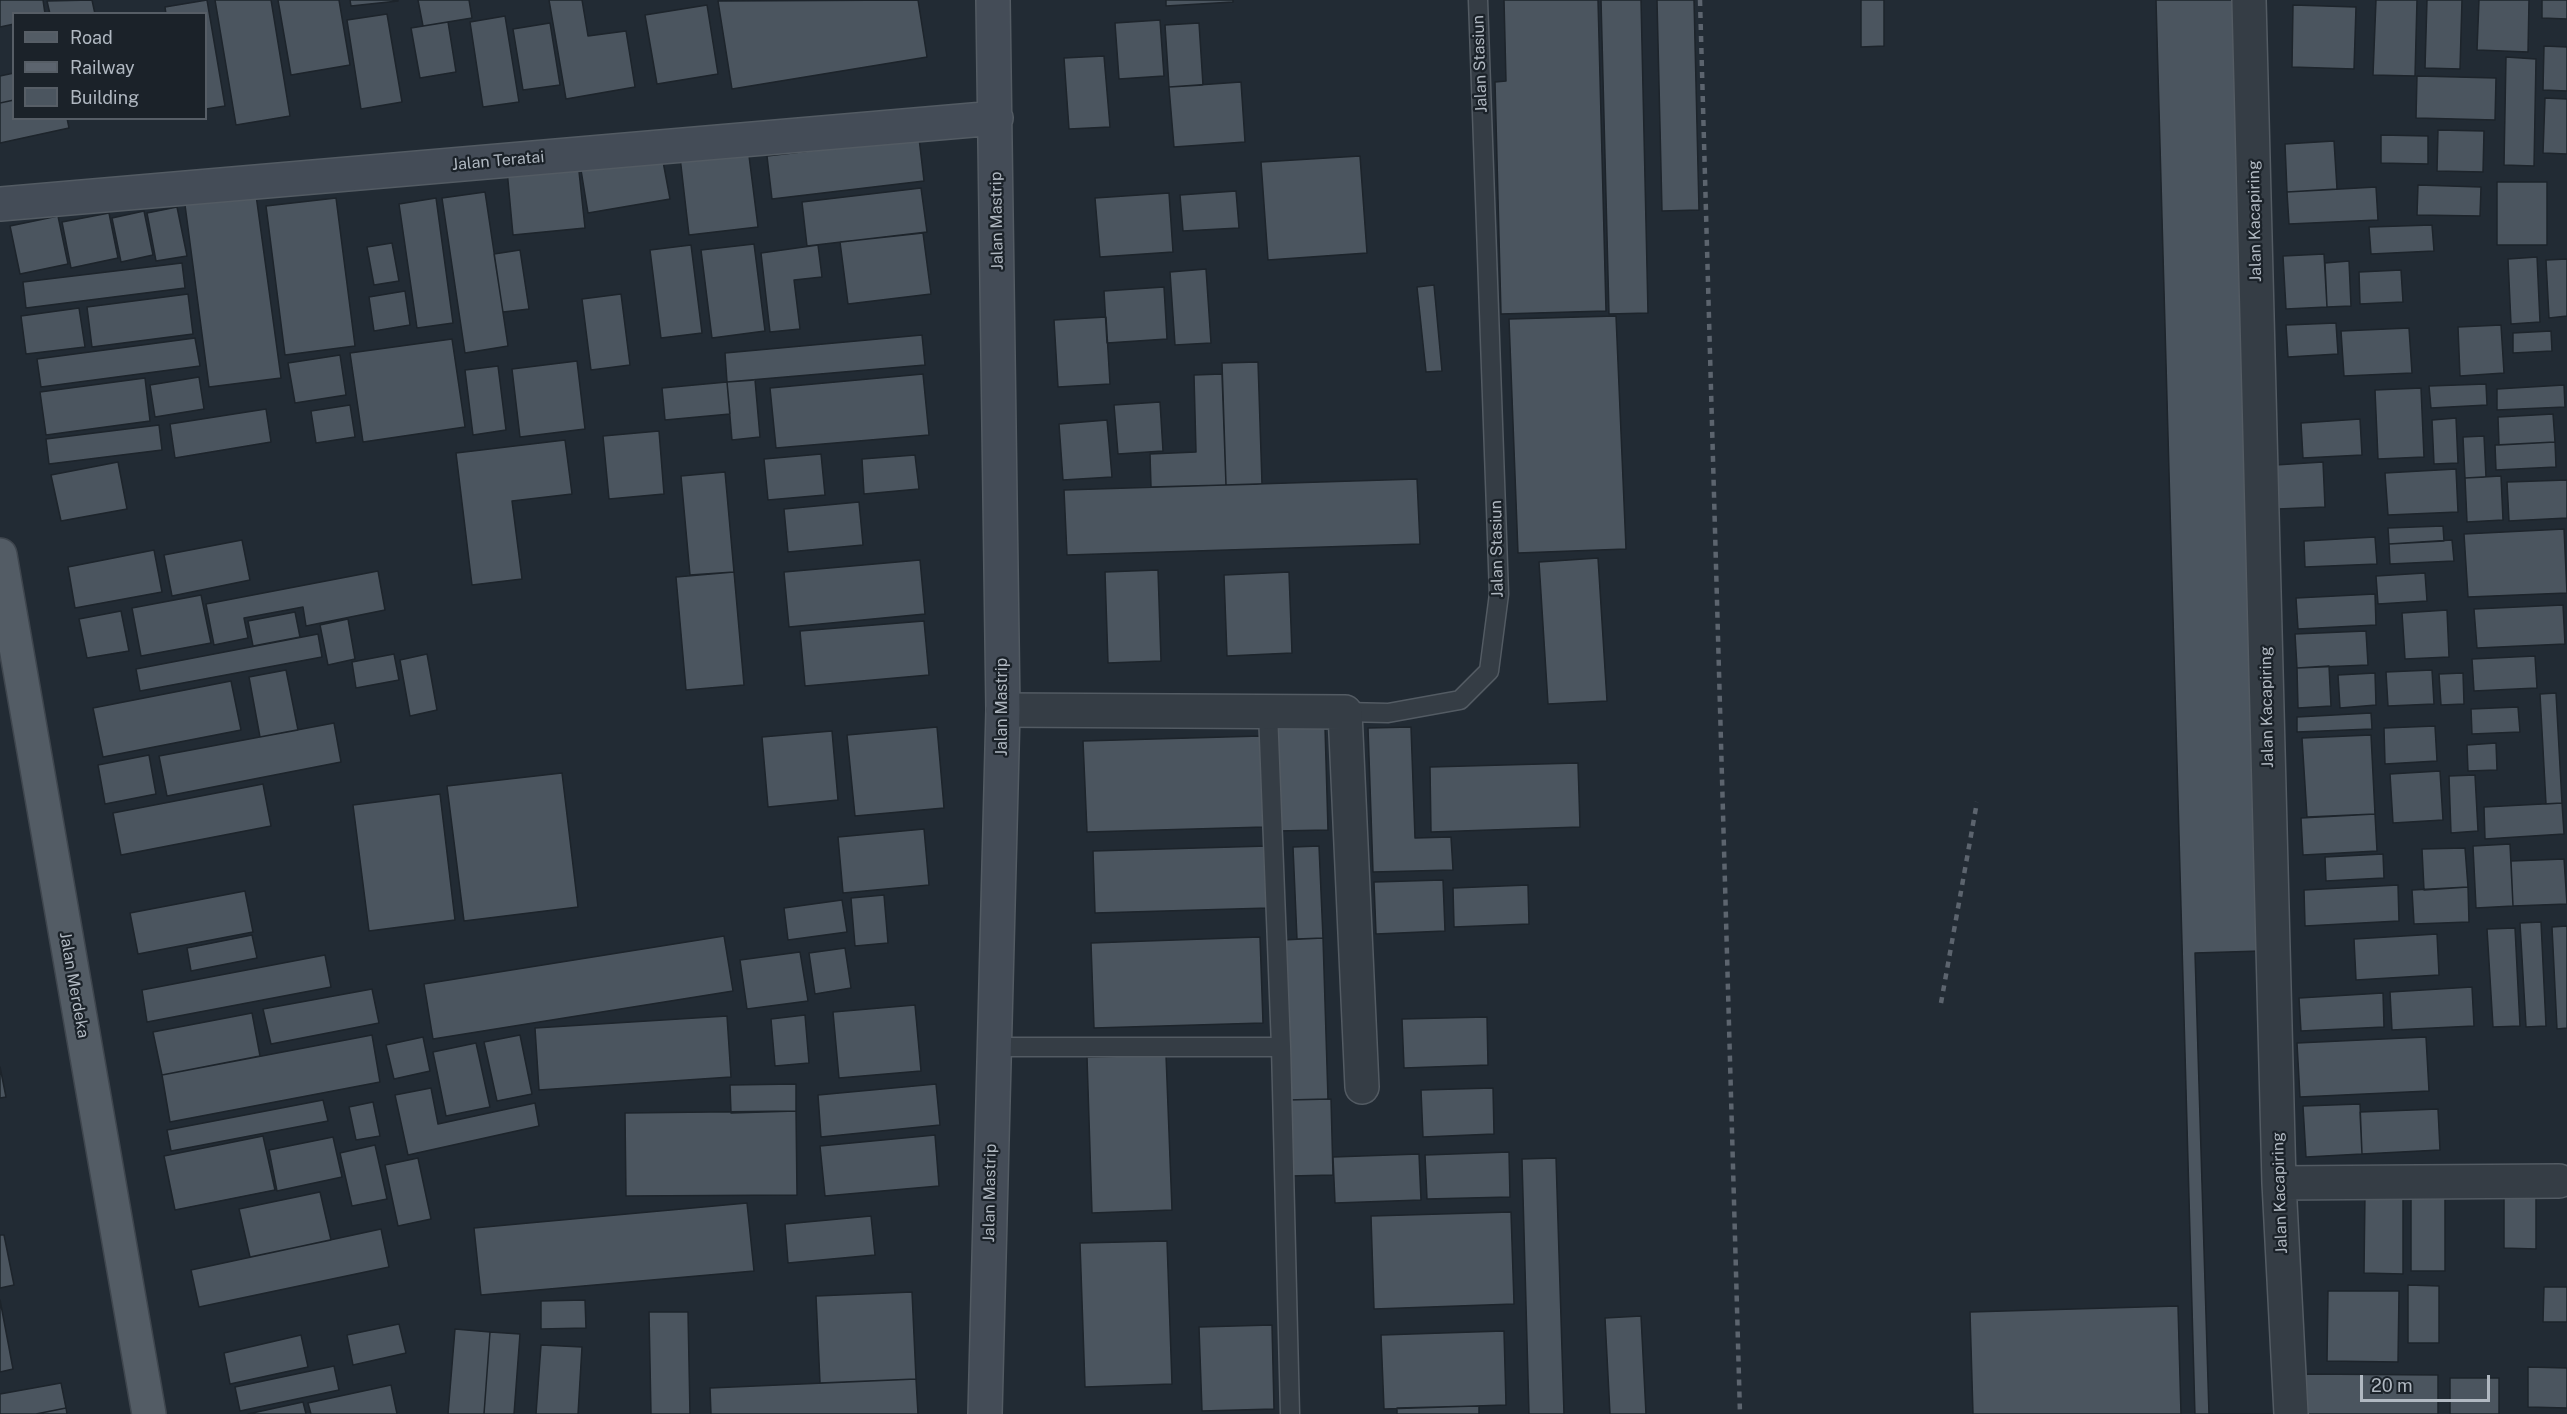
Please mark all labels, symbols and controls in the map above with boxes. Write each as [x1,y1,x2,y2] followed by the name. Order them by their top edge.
[12,12,207,120] legend
[1469,15,1491,113] street label: Jalan Stasiun
[70,27,113,48] text: Road
[70,57,135,78] text: Railway
[70,87,139,108] text: Building
[451,147,545,175] street label: Jalan Teratai
[2244,160,2266,282] street label: Jalan Kacapiring
[987,172,1007,270] street label: Jalan Mastrip
[1487,500,1507,598] street label: Jalan Stasiun
[2256,646,2278,768] street label: Jalan Kacapiring
[992,658,1012,756] street label: Jalan Mastrip
[55,931,93,1039] street label: Jalan Merdeka
[2268,1132,2292,1254] street label: Jalan Kacapiring
[980,1144,1000,1242] street label: Jalan Mastrip
[2363,1363,2494,1401] scale bar
[2371,1375,2413,1396] text: 20 m

